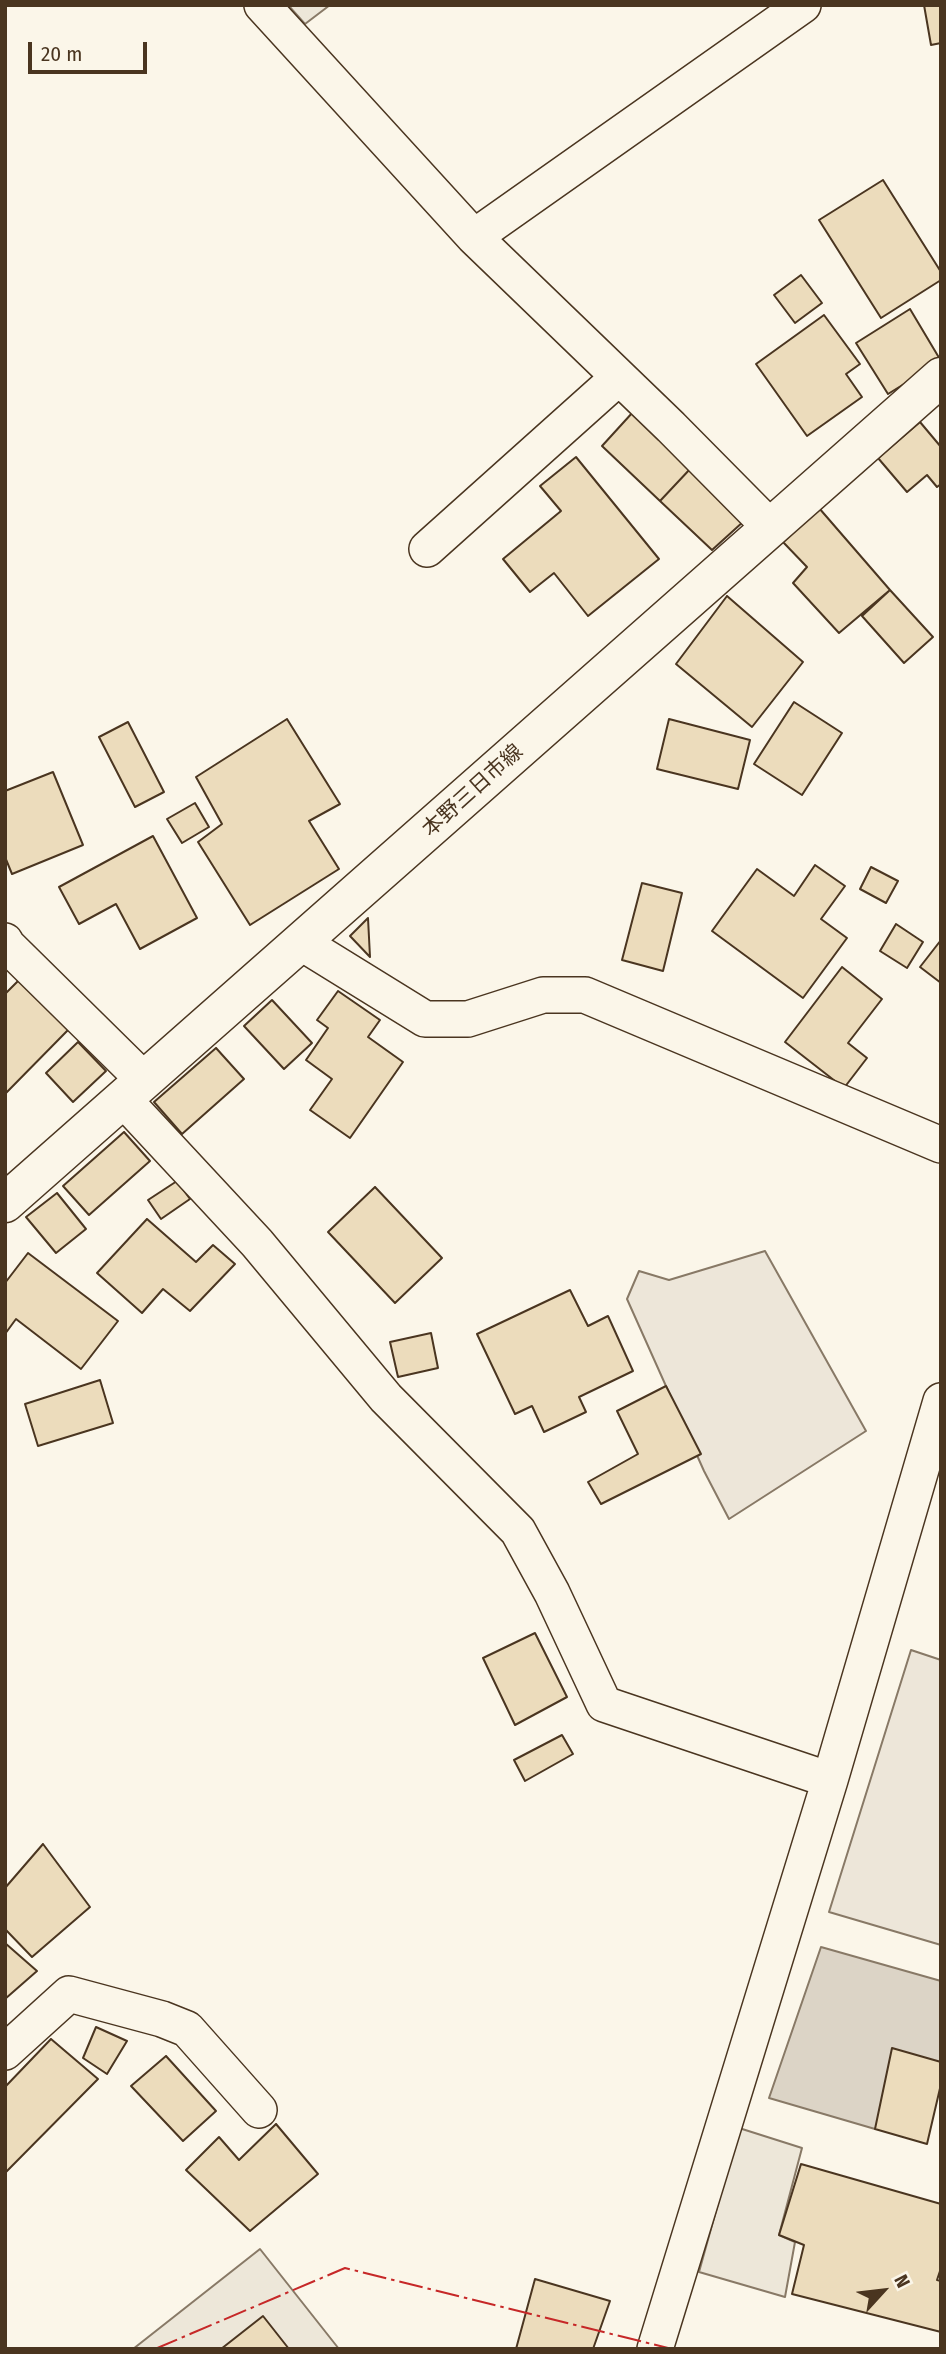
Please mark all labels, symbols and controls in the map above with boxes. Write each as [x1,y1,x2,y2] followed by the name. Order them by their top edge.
[32,28,150,72] scale bar
[41,41,82,67] text: 20 m
[418,739,528,843] street label: 本野三日市線
[848,2256,918,2326] north arrow
[889,2271,915,2292] text: N

